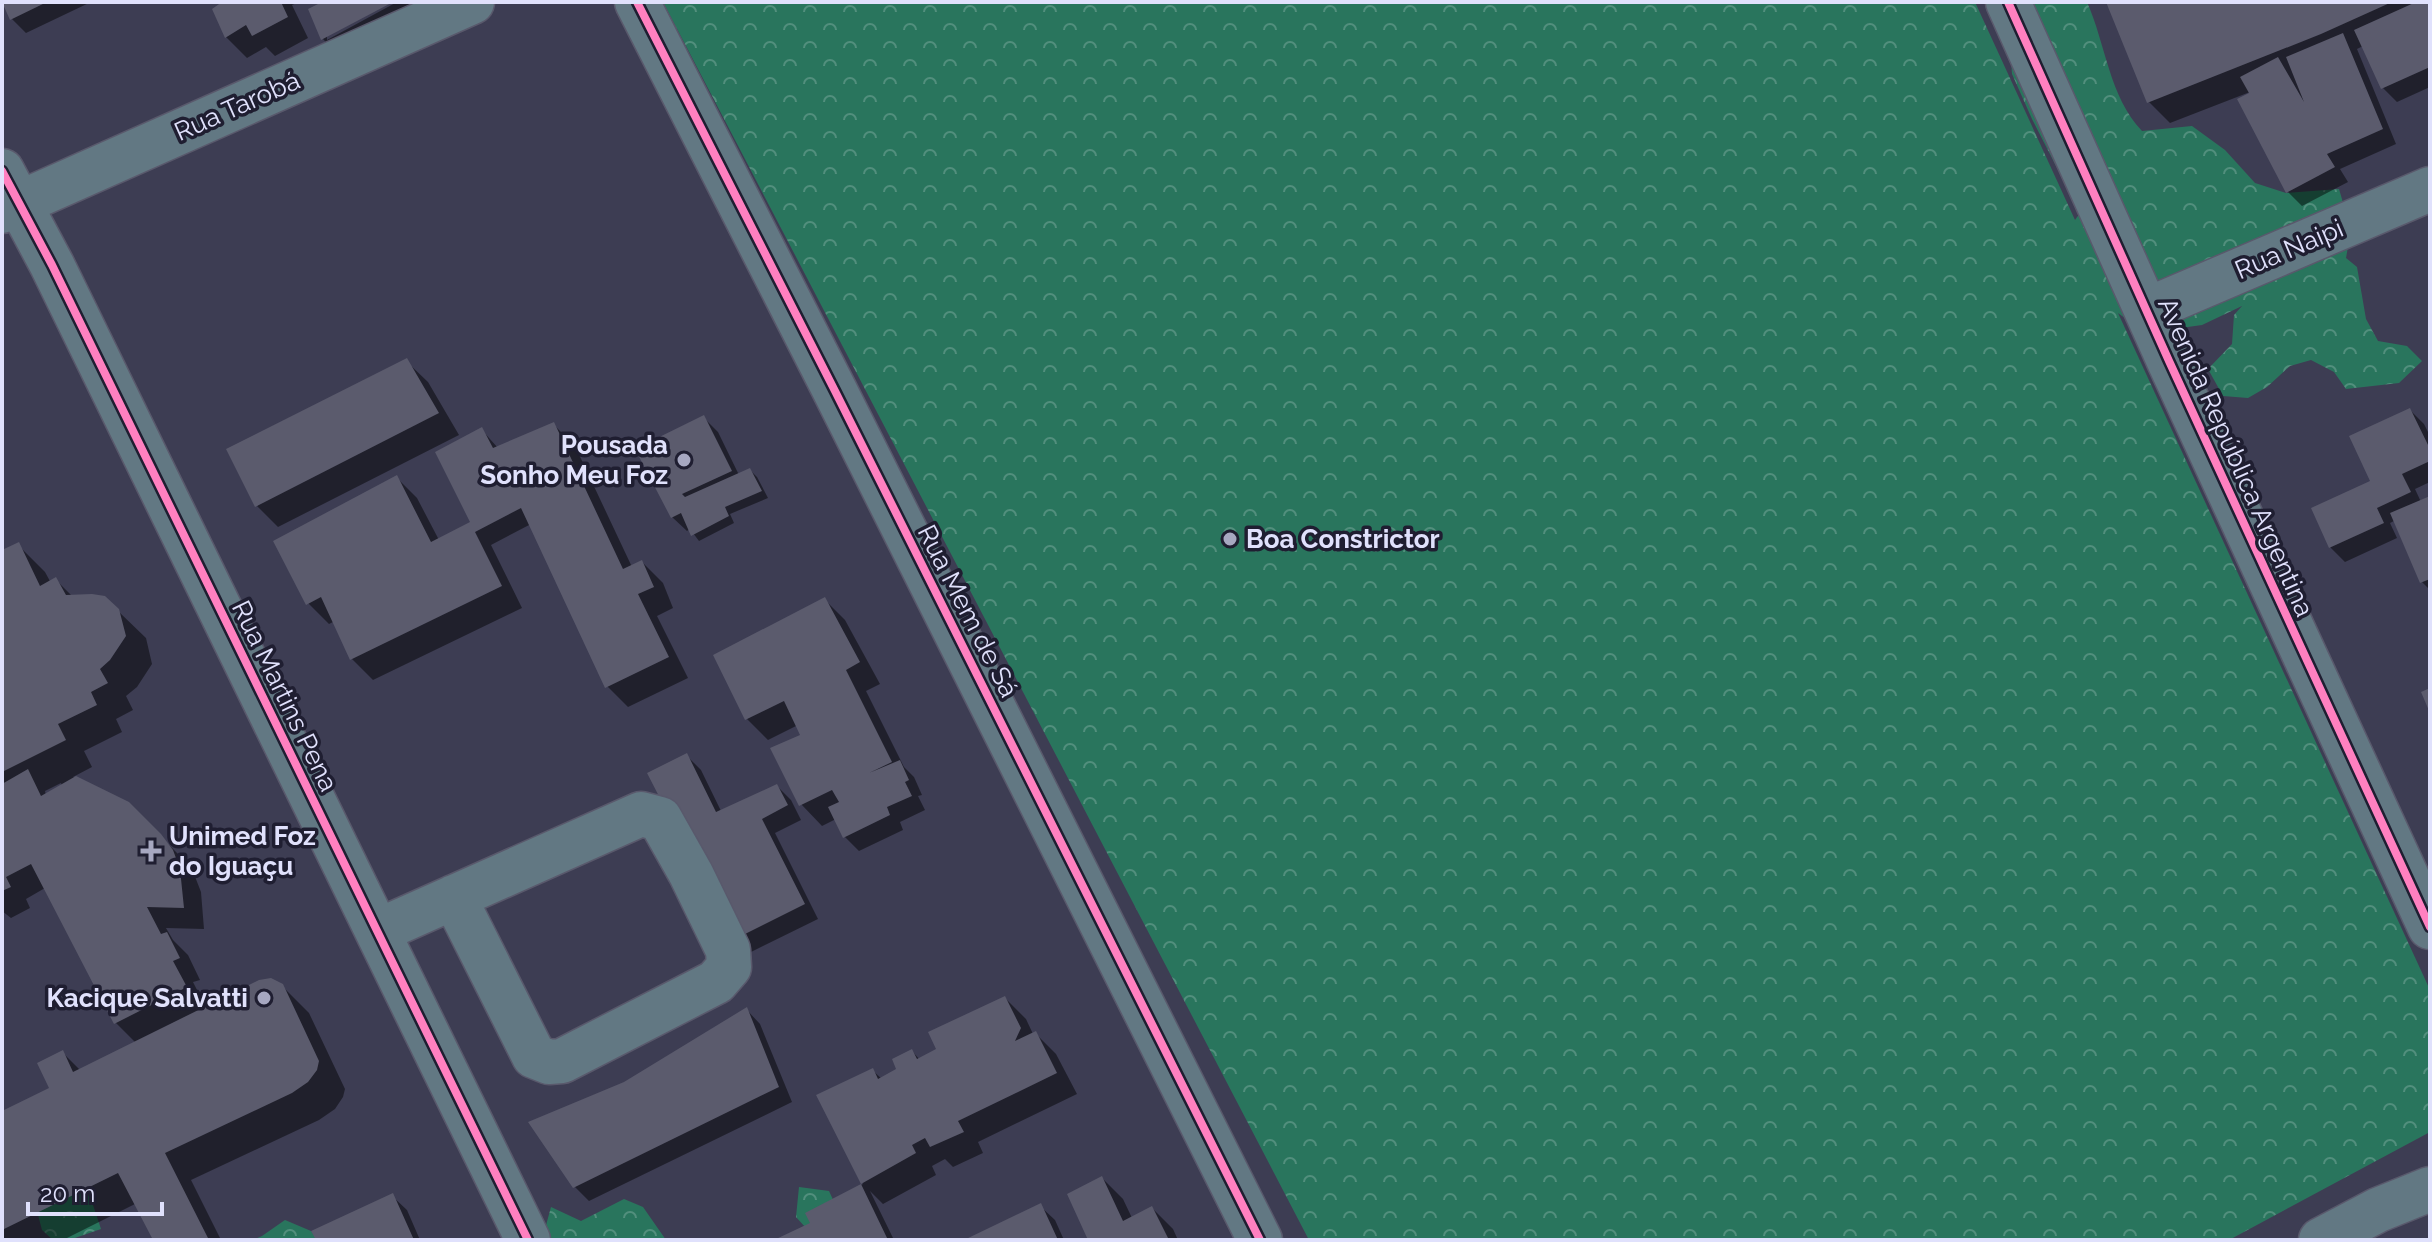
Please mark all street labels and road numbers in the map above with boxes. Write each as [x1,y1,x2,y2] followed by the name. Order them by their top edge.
[170,65,304,147] street label: Rua Tarobá
[2230,213,2348,285] street label: Rua Naipi
[2152,293,2320,621] street label: Avenida República Argentina
[912,520,1024,702] street label: Rua Mem de Sá
[226,596,344,796] street label: Rua Martins Pena

